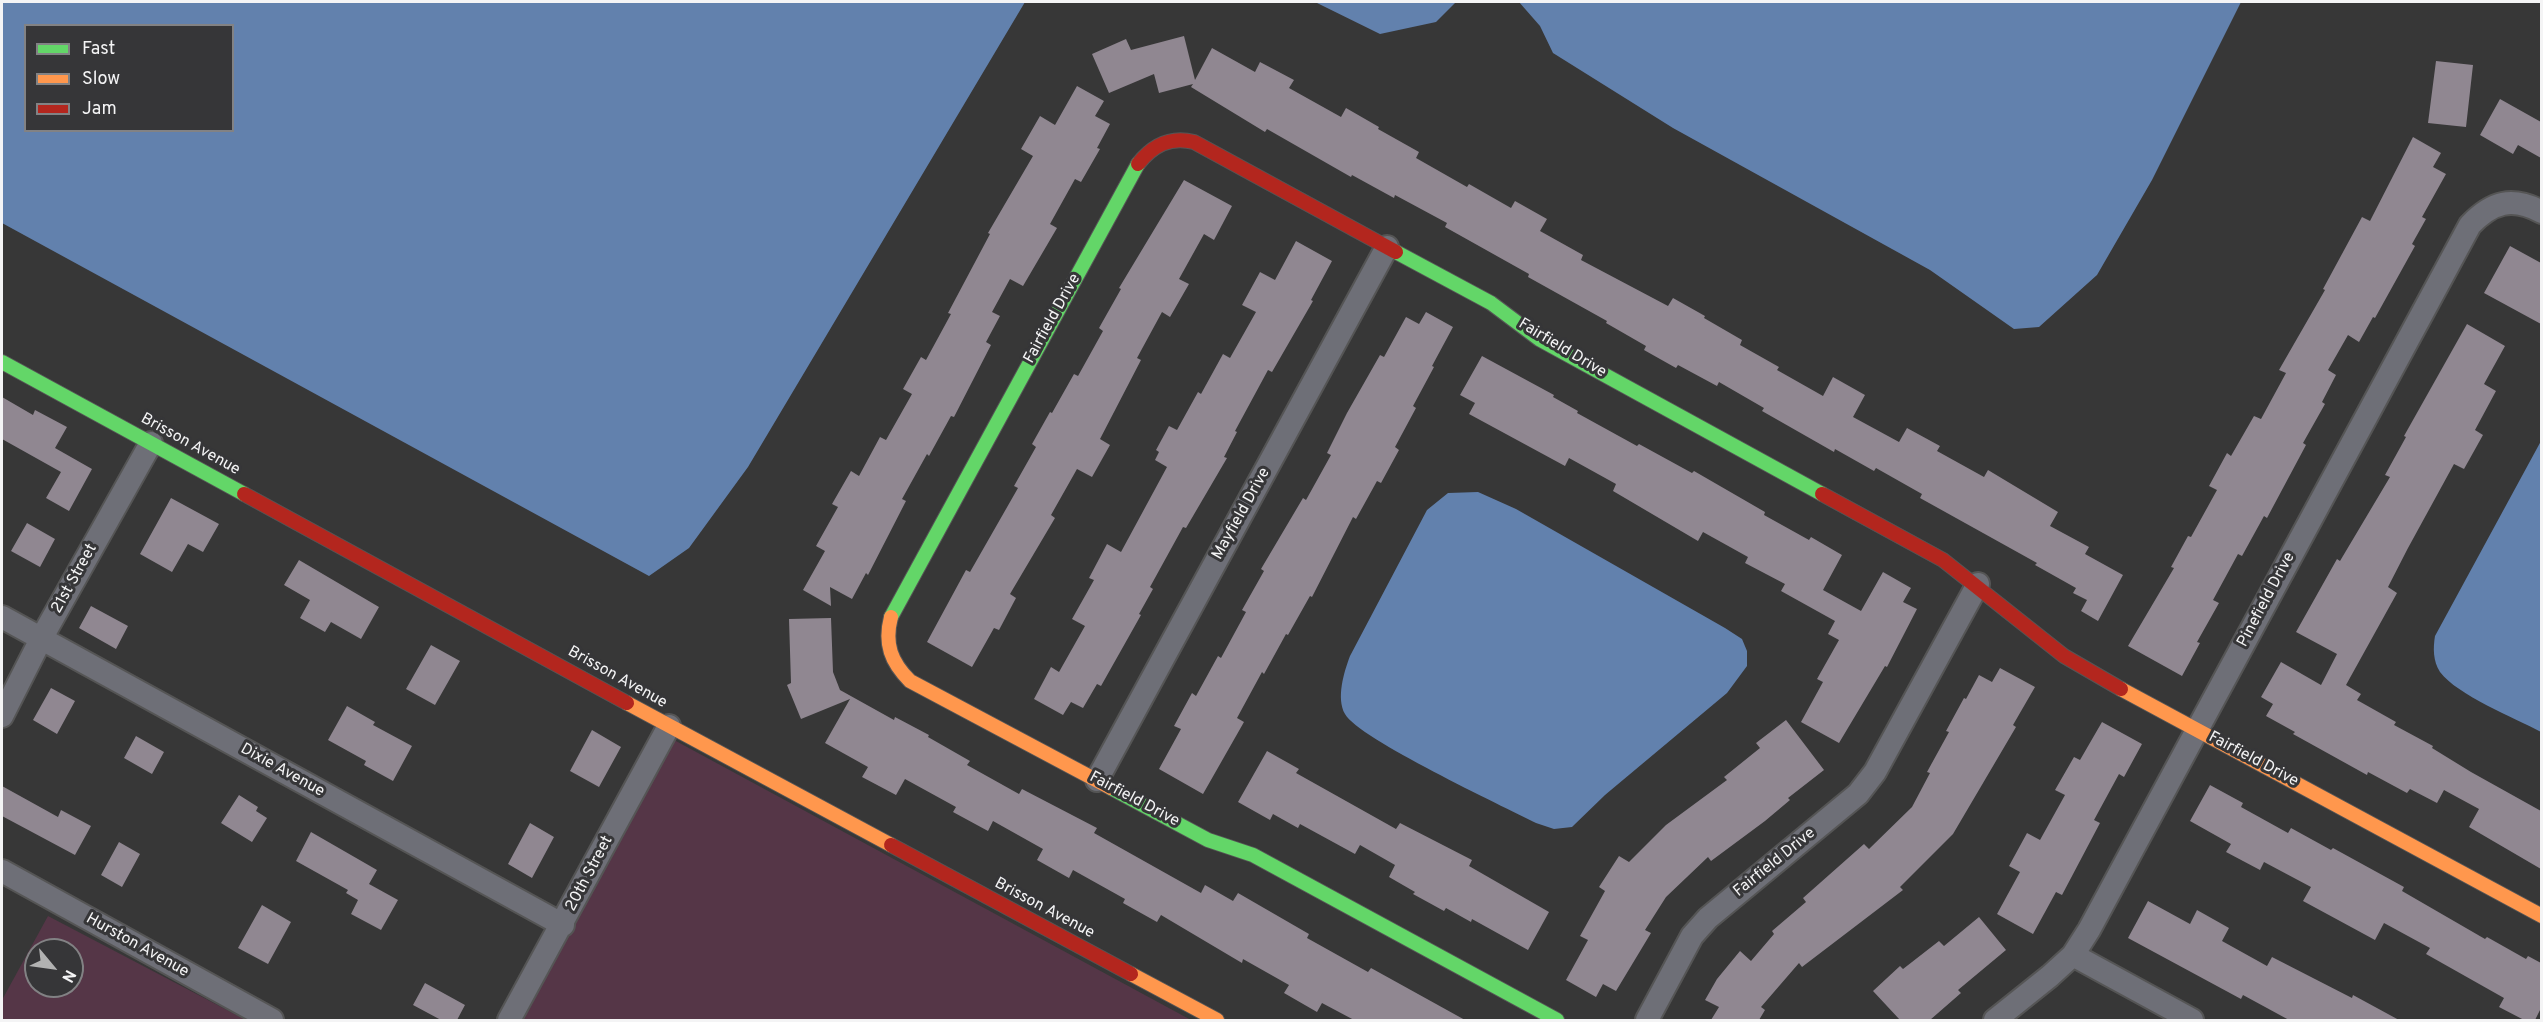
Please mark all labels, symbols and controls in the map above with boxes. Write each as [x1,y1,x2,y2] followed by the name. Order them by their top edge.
[24,24,234,132] legend
[82,38,115,61] text: Fast
[82,68,120,91] text: Slow
[82,98,117,121] text: Jam
[1021,271,1085,367] street label: Fairfield Drive
[1514,315,1610,383] street label: Fairfield Drive
[137,410,243,480] street label: Brisson Avenue
[1209,465,1275,563] street label: Mayfield Drive
[48,541,102,617] street label: 21st Street
[2234,549,2300,651] street label: Pinefield Drive
[564,643,670,713] street label: Brisson Avenue
[2205,728,2301,792] street label: Fairfield Drive
[237,740,327,802] street label: Dixie Avenue
[1086,768,1182,832] street label: Fairfield Drive
[1730,824,1820,902] street label: Fairfield Drive
[562,833,618,915] street label: 20th Street
[991,875,1097,943] street label: Brisson Avenue
[82,910,192,982] street label: Hurston Avenue
[24,938,84,998] north arrow
[56,966,80,986] text: N

